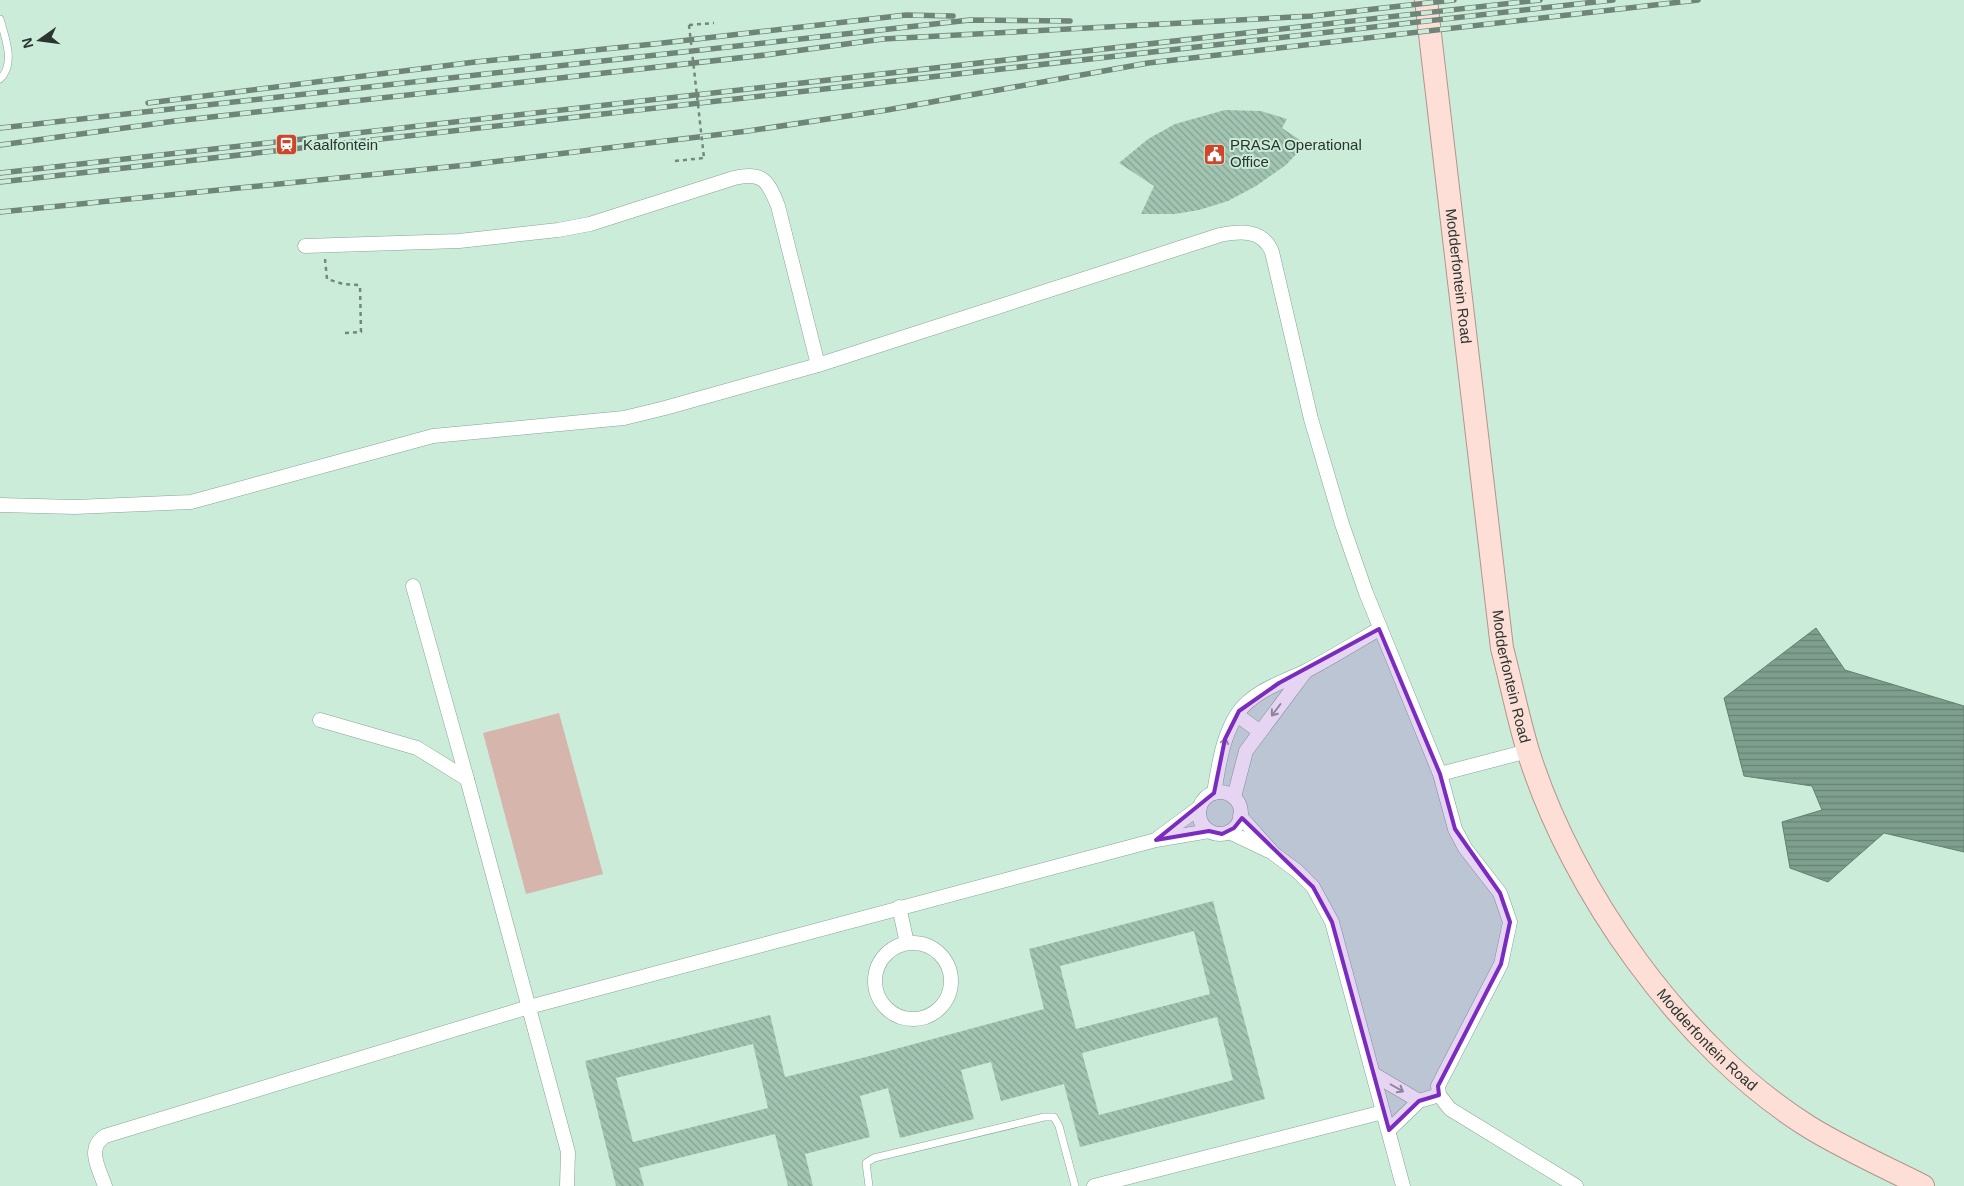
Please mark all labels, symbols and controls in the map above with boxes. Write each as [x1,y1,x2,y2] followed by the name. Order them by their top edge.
[15,15,65,65] north arrow
[18,36,36,50] text: N
[275,133,299,157] station icon: Kaalfontein
[303,136,378,153] place label: Kaalfontein
[1230,136,1362,170] place label: PRASA Operational Office
[1202,142,1226,166] public building icon: PRASA Operational Office
[1443,208,1475,345] street label: Modderfontein Road
[1490,609,1534,745] street label: Modderfontein Road
[1271,703,1281,717] one-way arrow
[1220,738,1229,754] one-way arrow
[1654,985,1761,1094] street label: Modderfontein Road
[1389,1083,1403,1093] one-way arrow

